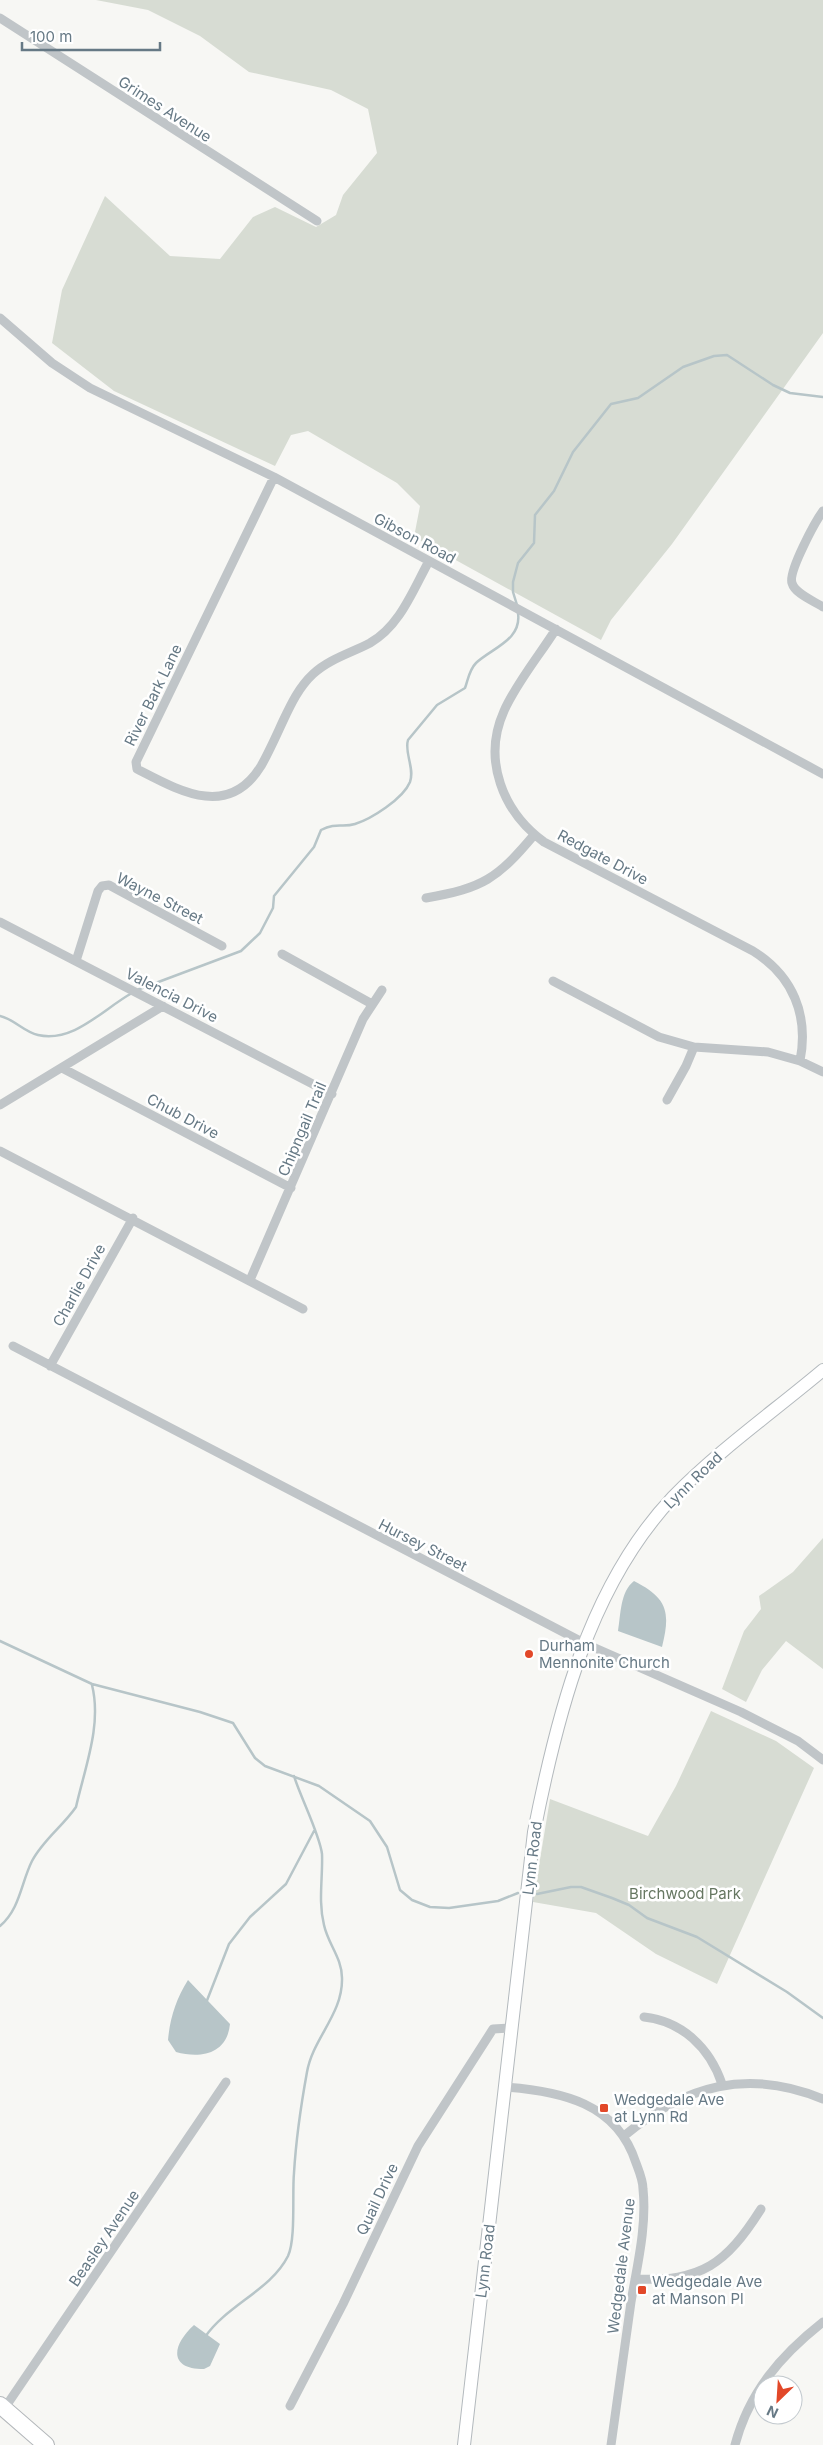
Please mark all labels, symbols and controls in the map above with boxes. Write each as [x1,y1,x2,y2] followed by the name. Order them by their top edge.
[22,20,160,52] scale bar
[30,27,72,46] text: 100 m
[115,72,215,146] street label: Grimes Avenue
[371,508,459,568] street label: Gibson Road
[120,641,186,749] street label: River Bark Lane
[554,825,652,889] street label: Redgate Drive
[113,868,207,928] street label: Wayne Street
[123,964,221,1026] street label: Valencia Drive
[274,1079,330,1179] street label: Chipngail Trail
[144,1089,222,1143] street label: Chub Drive
[48,1240,110,1330] street label: Charlie Drive
[660,1447,726,1513] street label: Lynn Road
[375,1515,471,1576] street label: Hursey Street
[539,1636,670,1672] place label: Durham Mennonite Church
[523,1648,535,1660] marker: Durham Mennonite Church
[518,1820,546,1896] street label: Lynn Road
[629,1884,742,1903] park label: Birchwood Park
[614,2090,724,2126] place label: Wedgedale Ave at Lynn Rd
[598,2102,610,2114] marker: Wedgedale Ave at Lynn Rd
[352,2160,402,2238] street label: Quail Drive
[65,2186,143,2290] street label: Beasley Avenue
[603,2197,639,2335] street label: Wedgedale Avenue
[471,2223,499,2299] street label: Lynn Road
[652,2272,762,2308] place label: Wedgedale Ave at Manson Pl
[636,2284,648,2296] marker: Wedgedale Ave at Manson Pl
[753,2375,803,2425] north arrow
[764,2402,781,2422] text: N

